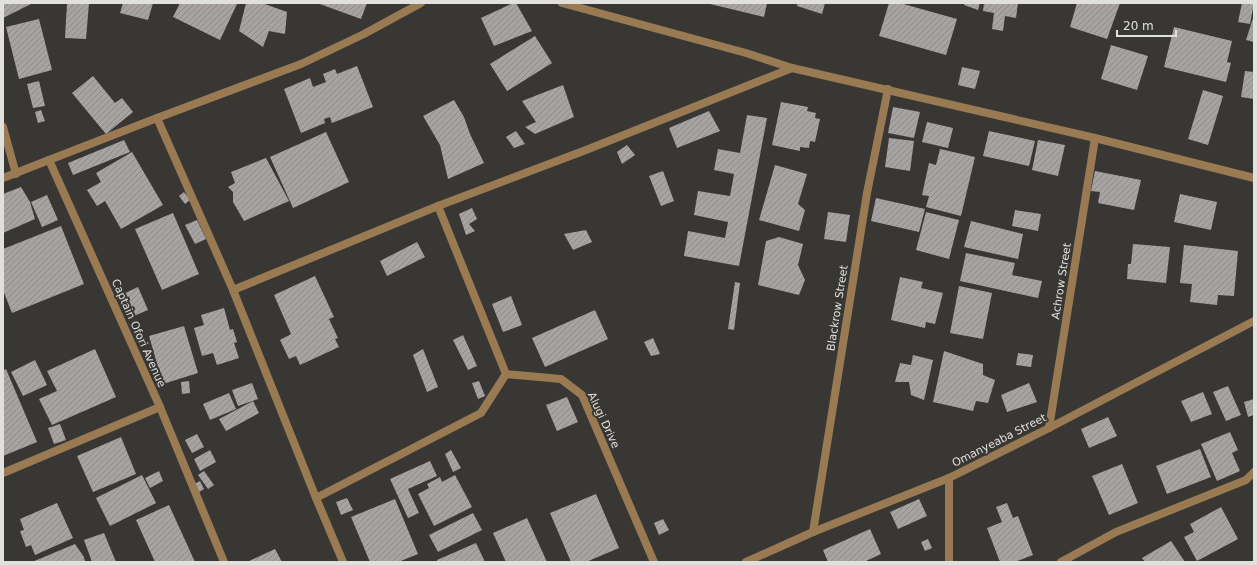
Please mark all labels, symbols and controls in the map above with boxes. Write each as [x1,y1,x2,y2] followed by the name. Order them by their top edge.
[1117,12,1176,38] scale bar
[1123,19,1154,33] text: 20 m
[1049,241,1074,320] street label: Achrow Street
[824,264,851,352] street label: Blackrow Street
[109,277,168,390] street label: Captain Ofori Avenue
[585,390,622,451] street label: Alugi Drive
[950,411,1049,470] street label: Omanyeaba Street

